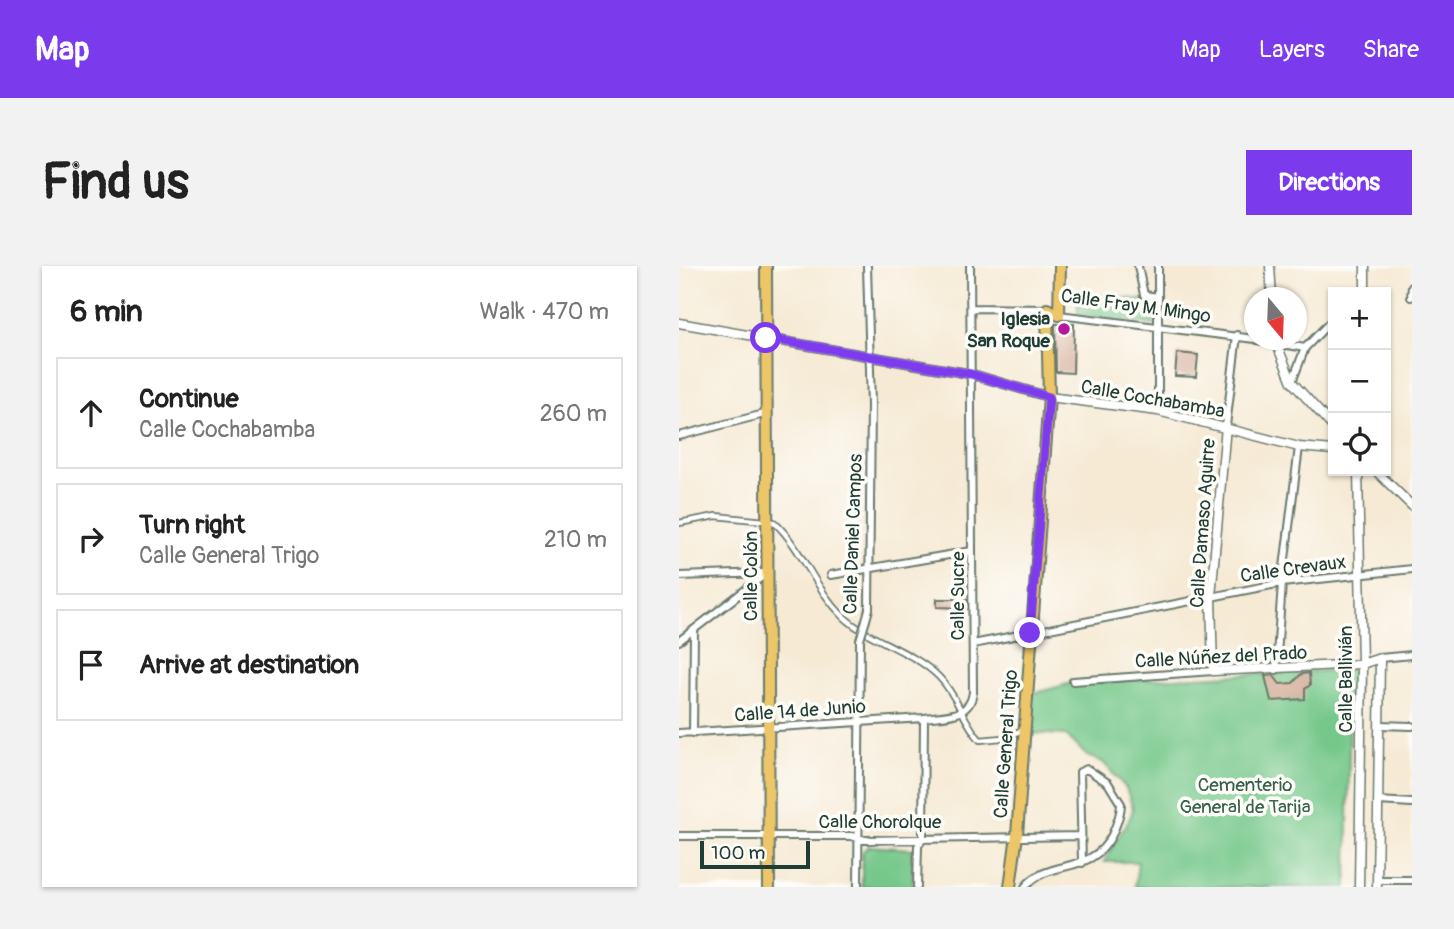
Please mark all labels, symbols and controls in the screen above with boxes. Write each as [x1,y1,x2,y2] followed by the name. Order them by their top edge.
[35,29,90,70] text: Map
[1181,35,1221,64] text: Map
[1259,35,1325,64] text: Layers
[1363,35,1419,64] text: Share
[1246,150,1412,215] button: Directions
[42,152,189,213] text: Find us
[1059,284,1212,328] street label: Calle Fray M. Mingo
[1244,287,1307,350] north arrow
[1328,287,1391,476] map controls
[1328,287,1391,350] button: +
[70,293,143,330] text: 6 min
[480,297,609,326] text: Walk · 470 m
[967,307,1051,353] place label: Iglesia San Roque
[1056,321,1072,337] marker: Iglesia San Roque
[750,322,781,353] route start
[1328,350,1391,413] button: −
[1079,375,1227,423] street label: Calle Cochabamba
[139,383,239,415] text: Continue
[72,394,110,432] icon: ahead
[540,399,607,428] text: 260 m
[1328,413,1391,476] button: locate
[139,415,315,444] text: Calle Cochabamba
[1185,437,1221,609] street label: Calle Damaso Aguirre
[838,453,868,615] street label: Calle Daniel Campos
[139,509,245,541] text: Turn right
[72,520,110,558] icon: right
[544,525,607,554] text: 210 m
[739,531,763,621] street label: Calle Colón
[139,541,319,570] text: Calle General Trigo
[1239,550,1348,588] street label: Calle Crevaux
[946,551,970,641] street label: Calle Sucre
[1014,617,1045,648] route end
[1334,625,1358,733] street label: Calle Ballivián
[1134,641,1308,673] street label: Calle Núñez del Prado
[72,646,110,684] icon: arrive
[139,649,359,681] text: Arrive at destination
[989,669,1023,819] street label: Calle General Trigo
[734,694,867,728] street label: Calle 14 de Junio
[1180,773,1311,819] park label: Cementerio General de Tarija
[819,810,942,834] street label: Calle Chorolque
[700,838,810,870] scale bar
[711,841,765,865] text: 100 m

